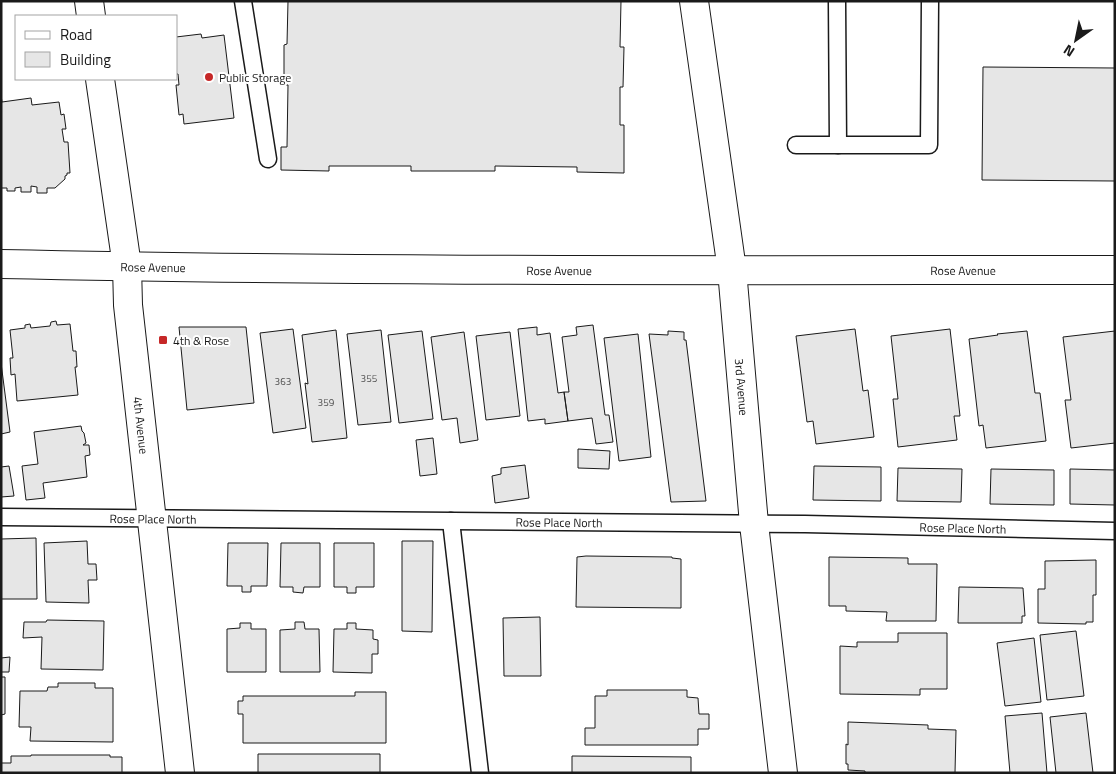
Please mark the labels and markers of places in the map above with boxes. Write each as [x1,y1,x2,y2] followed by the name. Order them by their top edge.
[219,68,291,87] place label: Public Storage
[203,71,215,83] marker: Public Storage
[173,331,229,350] place label: 4th & Rose
[157,334,169,346] marker: 4th & Rose

